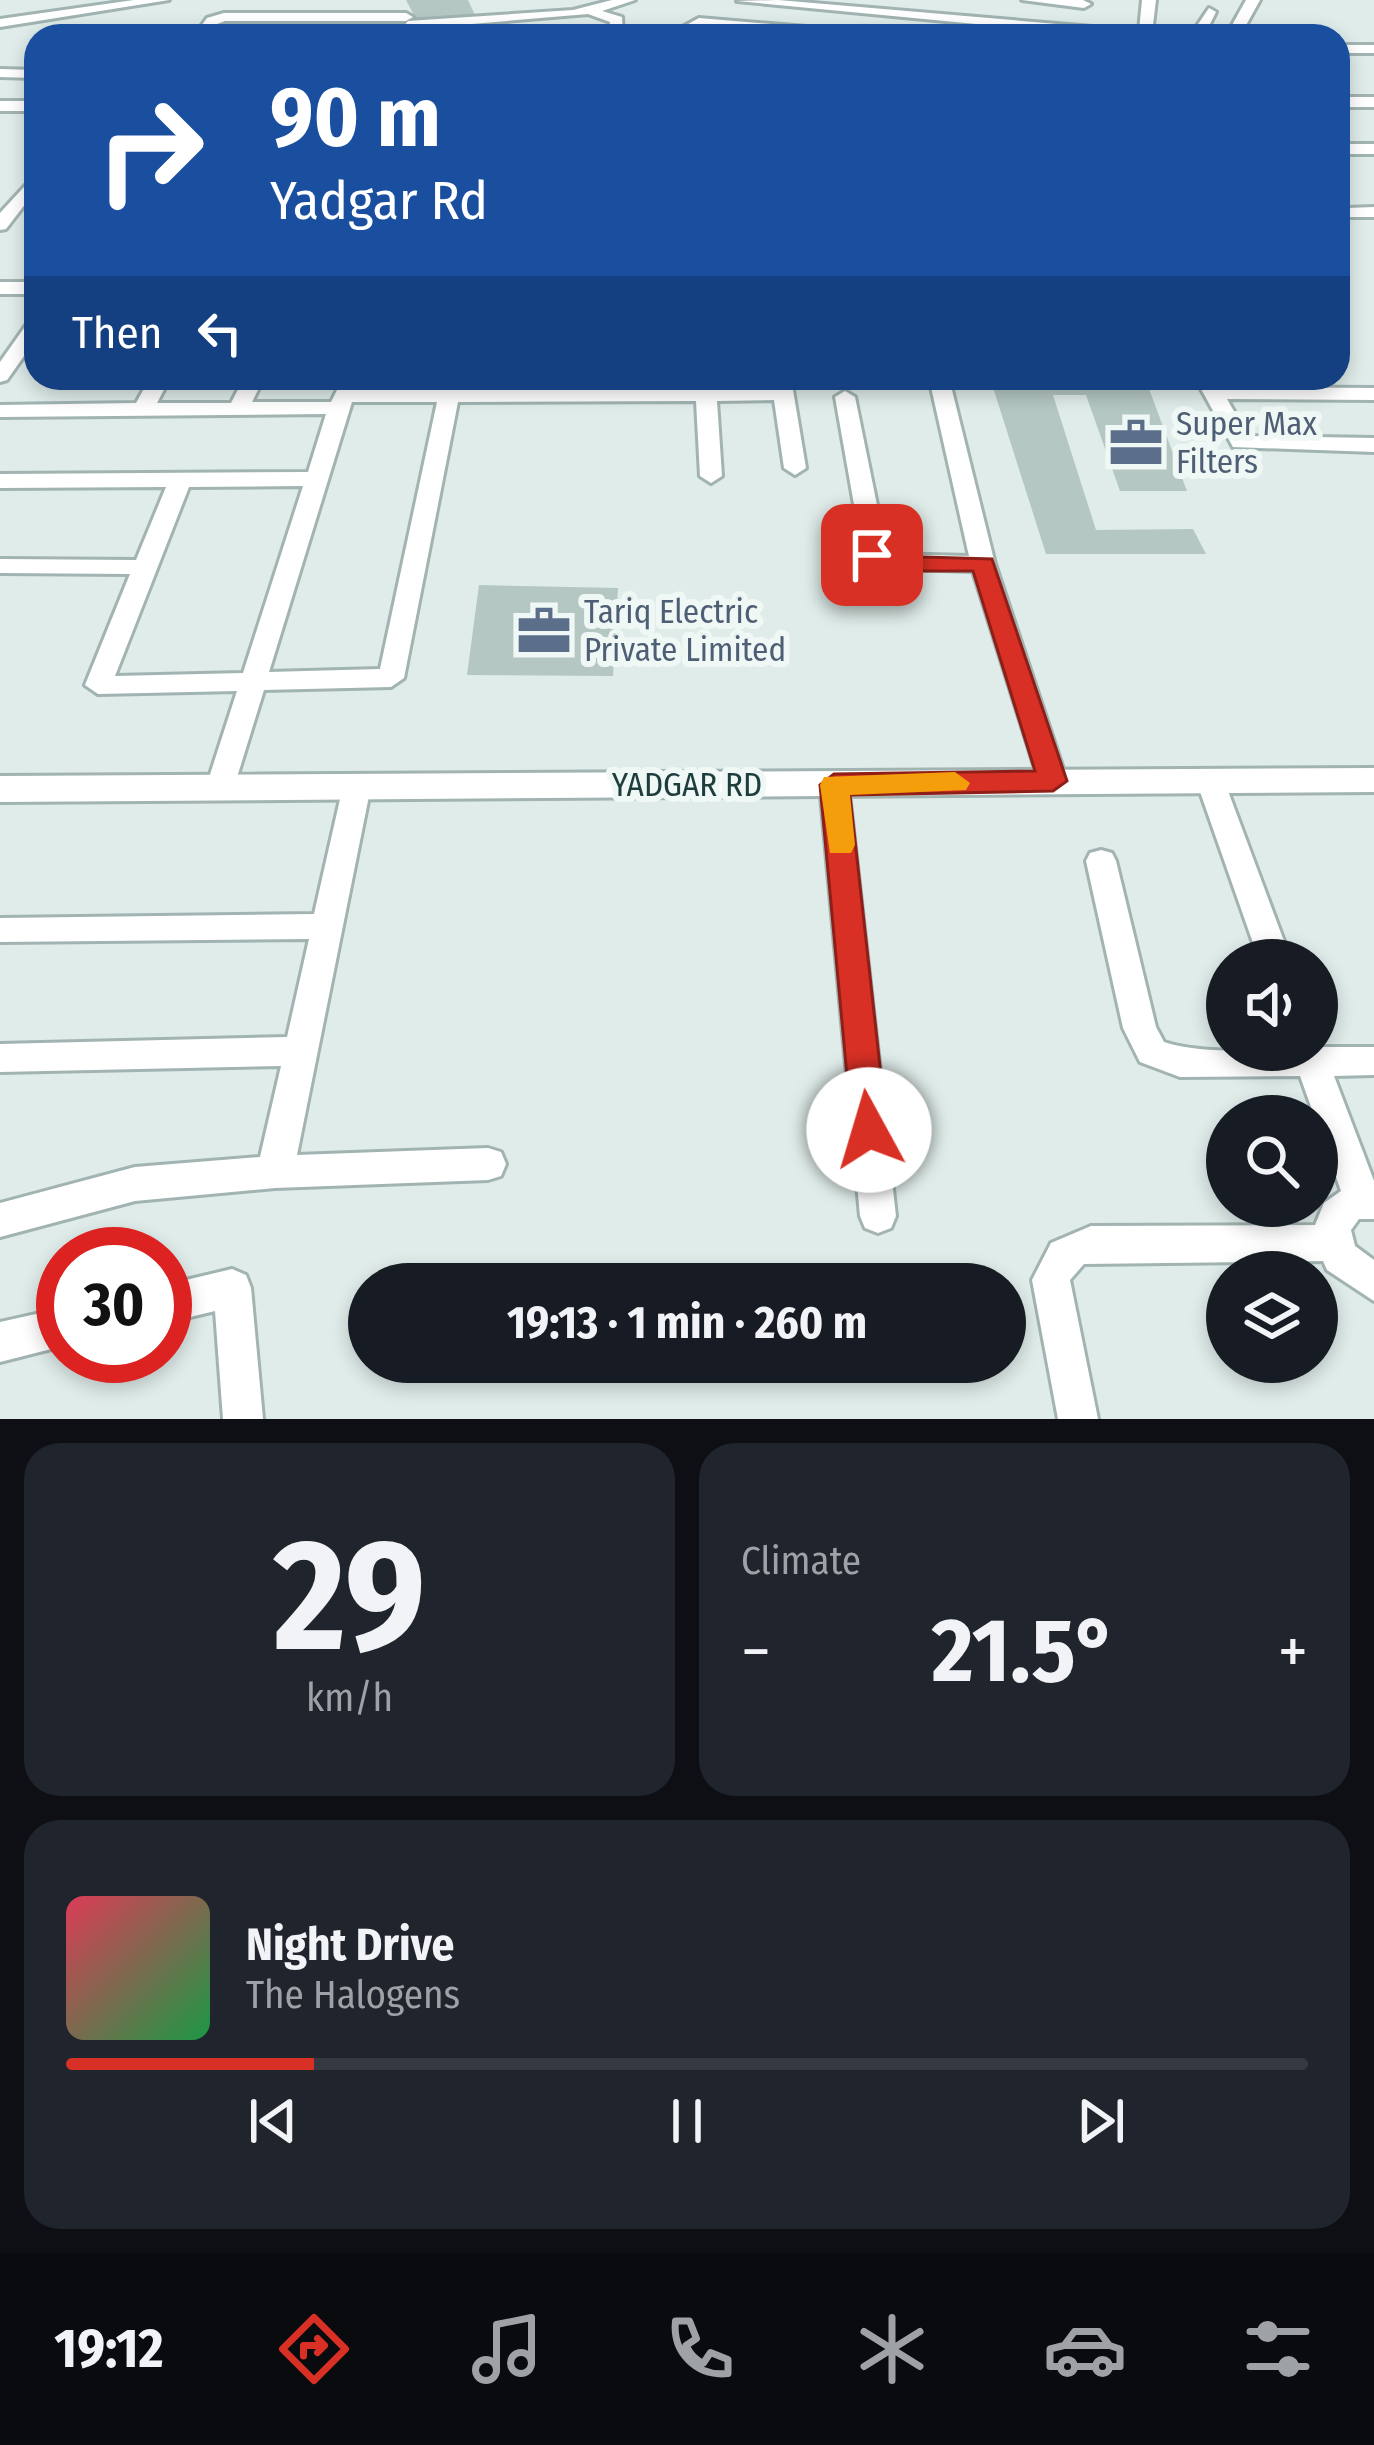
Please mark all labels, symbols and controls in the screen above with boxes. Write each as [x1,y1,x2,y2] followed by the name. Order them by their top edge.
[270,67,441,168] text: 90 m
[72,72,228,228] icon: right
[270,169,488,233] text: Yadgar Rd
[187,300,253,366] icon: left
[72,306,163,360] text: Then
[1176,404,1317,482] place label: Super Max Filters
[1107,414,1165,472] office icon: Super Max Filters
[821,504,923,606] pin
[839,522,905,588] icon: arrive
[584,592,786,670] place label: Tariq Electric Private Limited
[515,602,573,660] office icon: Tariq Electric Private Limited
[612,765,762,805] street label: YADGAR RD
[1206,939,1338,1383] map controls
[1206,939,1338,1071] button: sound
[806,1067,932,1193] position arrow
[1206,1095,1338,1227] button: search
[36,1227,192,1383] speed limit sign: 30
[1206,1251,1338,1383] button: layers
[507,1296,867,1350] text: 19:13 · 1 min · 260 m
[273,1503,426,1690] text: 29
[741,1538,861,1584] text: Climate
[932,1597,1117,1705] text: 21.5°
[741,1612,771,1691] text: −
[1278,1612,1308,1691] text: +
[306,1675,393,1721] text: km/h
[246,1918,454,1972] text: Night Drive
[246,1972,460,2018] text: The Halogens
[240,2088,306,2154] icon: previous
[654,2088,720,2154] icon: pause
[1068,2088,1134,2154] icon: next
[272,2307,356,2391] icon: directions
[465,2307,549,2391] icon: music
[658,2307,742,2391] icon: phone
[850,2307,934,2391] icon: climate
[1043,2307,1127,2391] icon: car
[1236,2307,1320,2391] icon: filters
[54,2317,163,2381] text: 19:12

